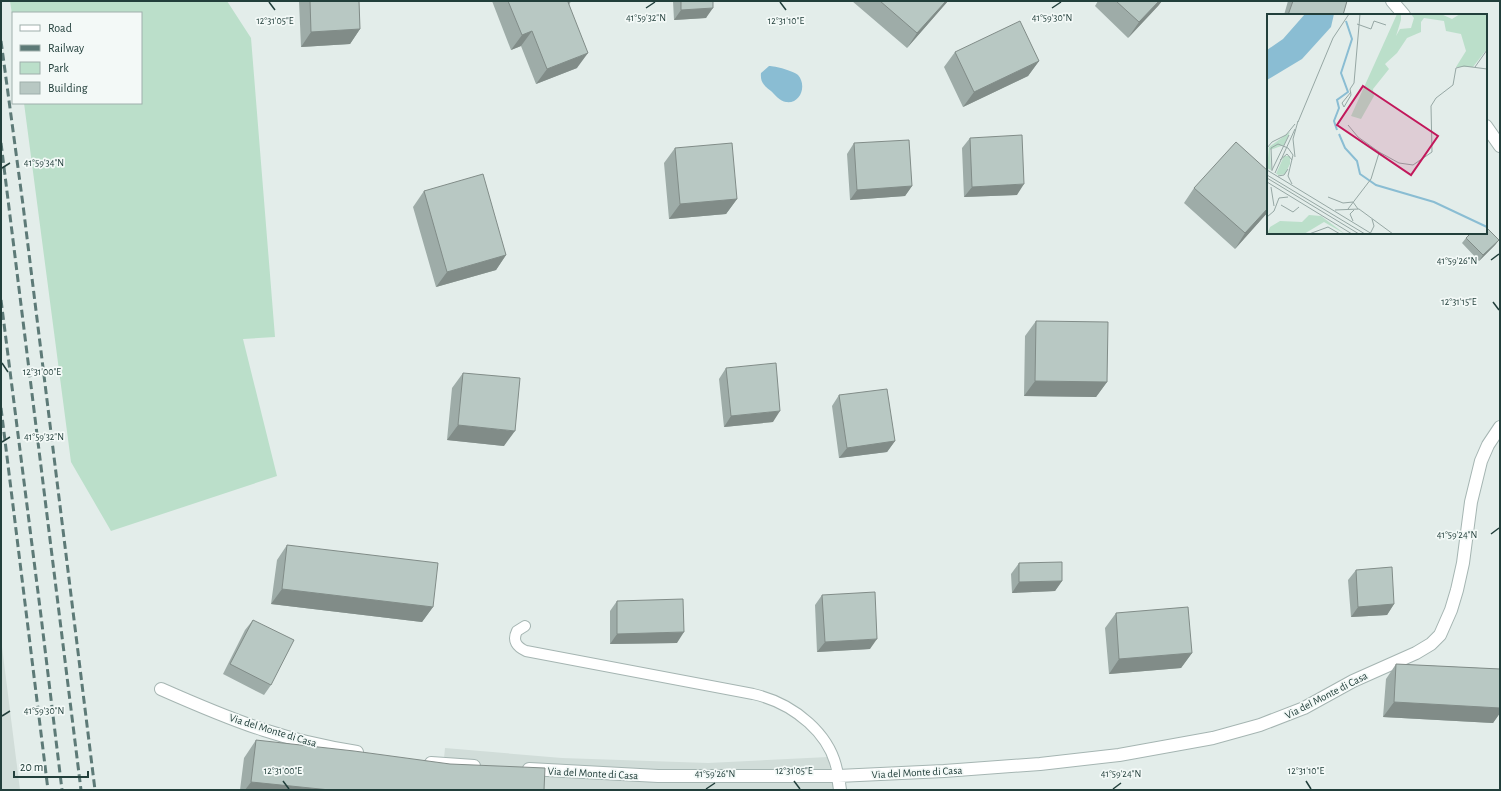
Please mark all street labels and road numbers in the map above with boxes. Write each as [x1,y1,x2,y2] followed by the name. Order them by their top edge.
[1283,670,1369,721] street label: Via del Monte di Casa
[228,712,318,749] street label: Via del Monte di Casa
[871,765,963,780] street label: Via del Monte di Casa
[547,766,639,781] street label: Via del Monte di Casa

